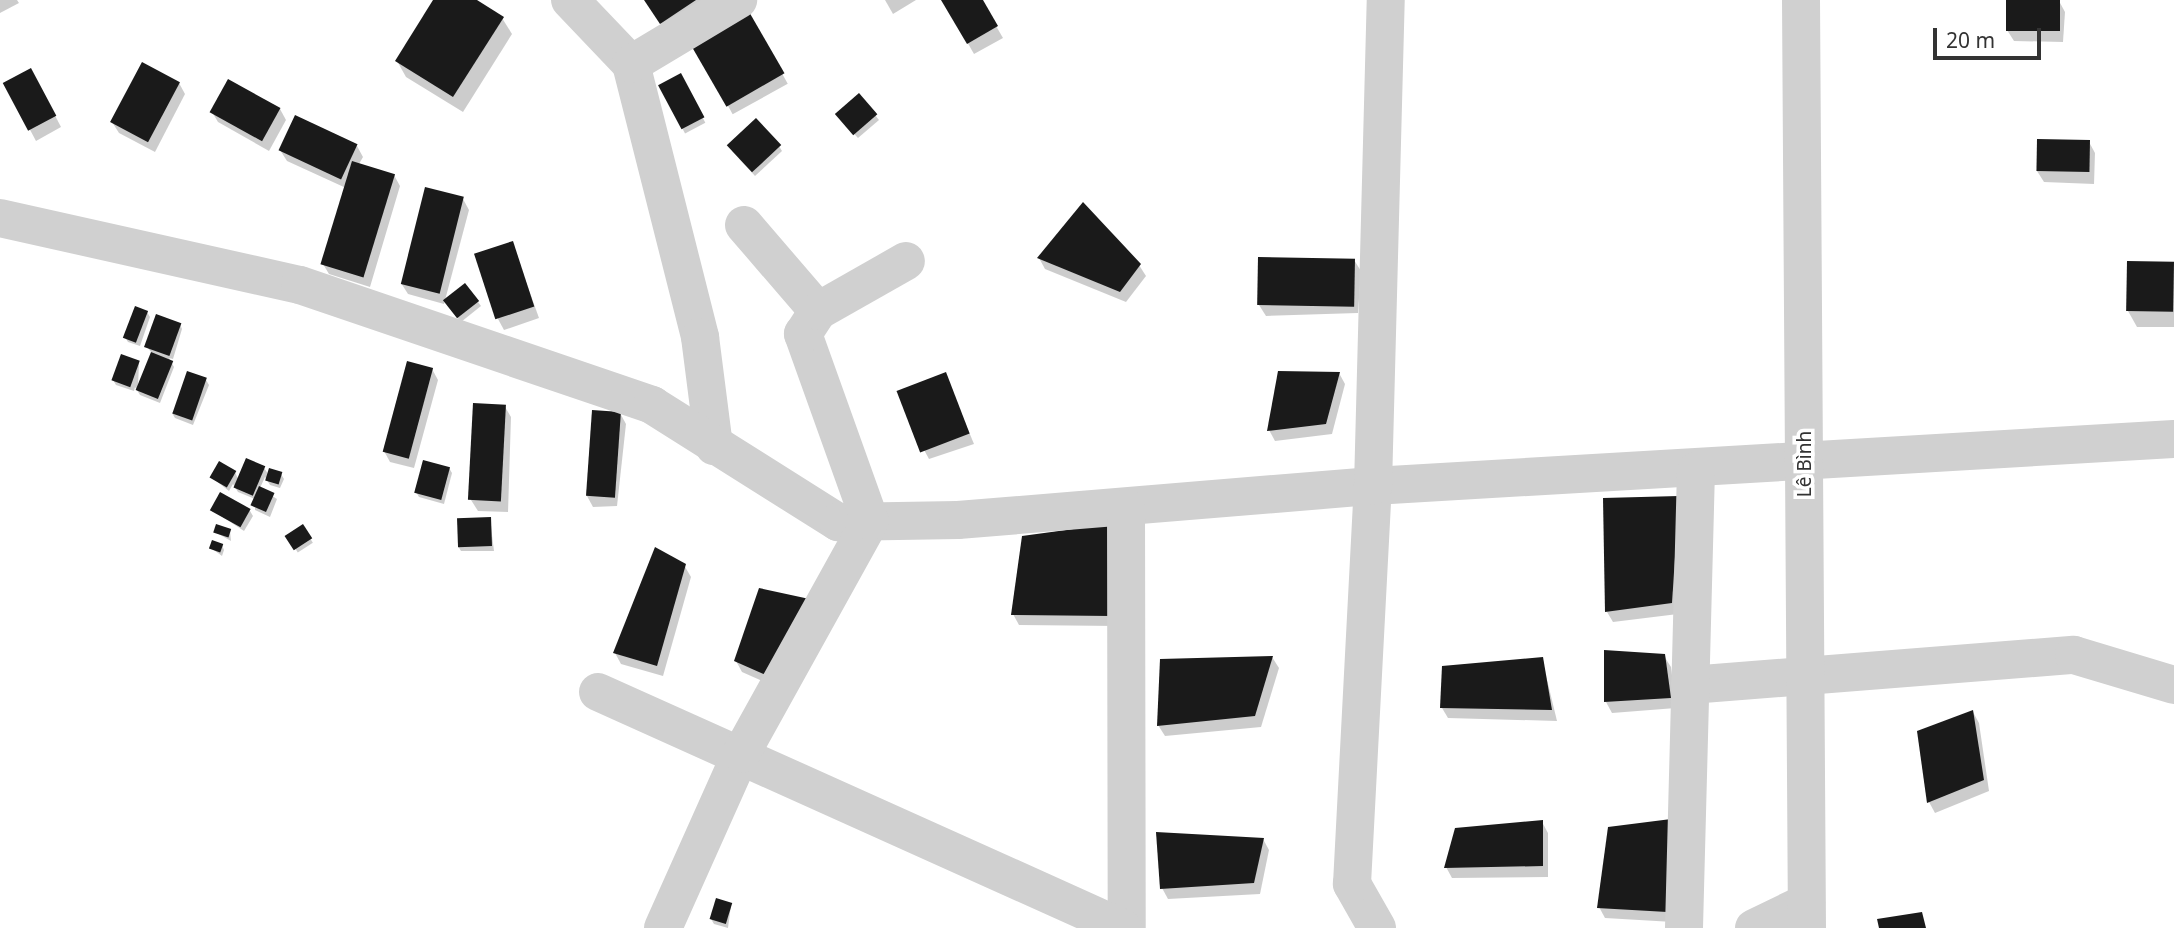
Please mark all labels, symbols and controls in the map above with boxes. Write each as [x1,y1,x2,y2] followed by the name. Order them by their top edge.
[1936,14,2044,58] scale bar
[1946,26,1995,54] text: 20 m
[1794,431,1816,497] street label: Lê Bình

